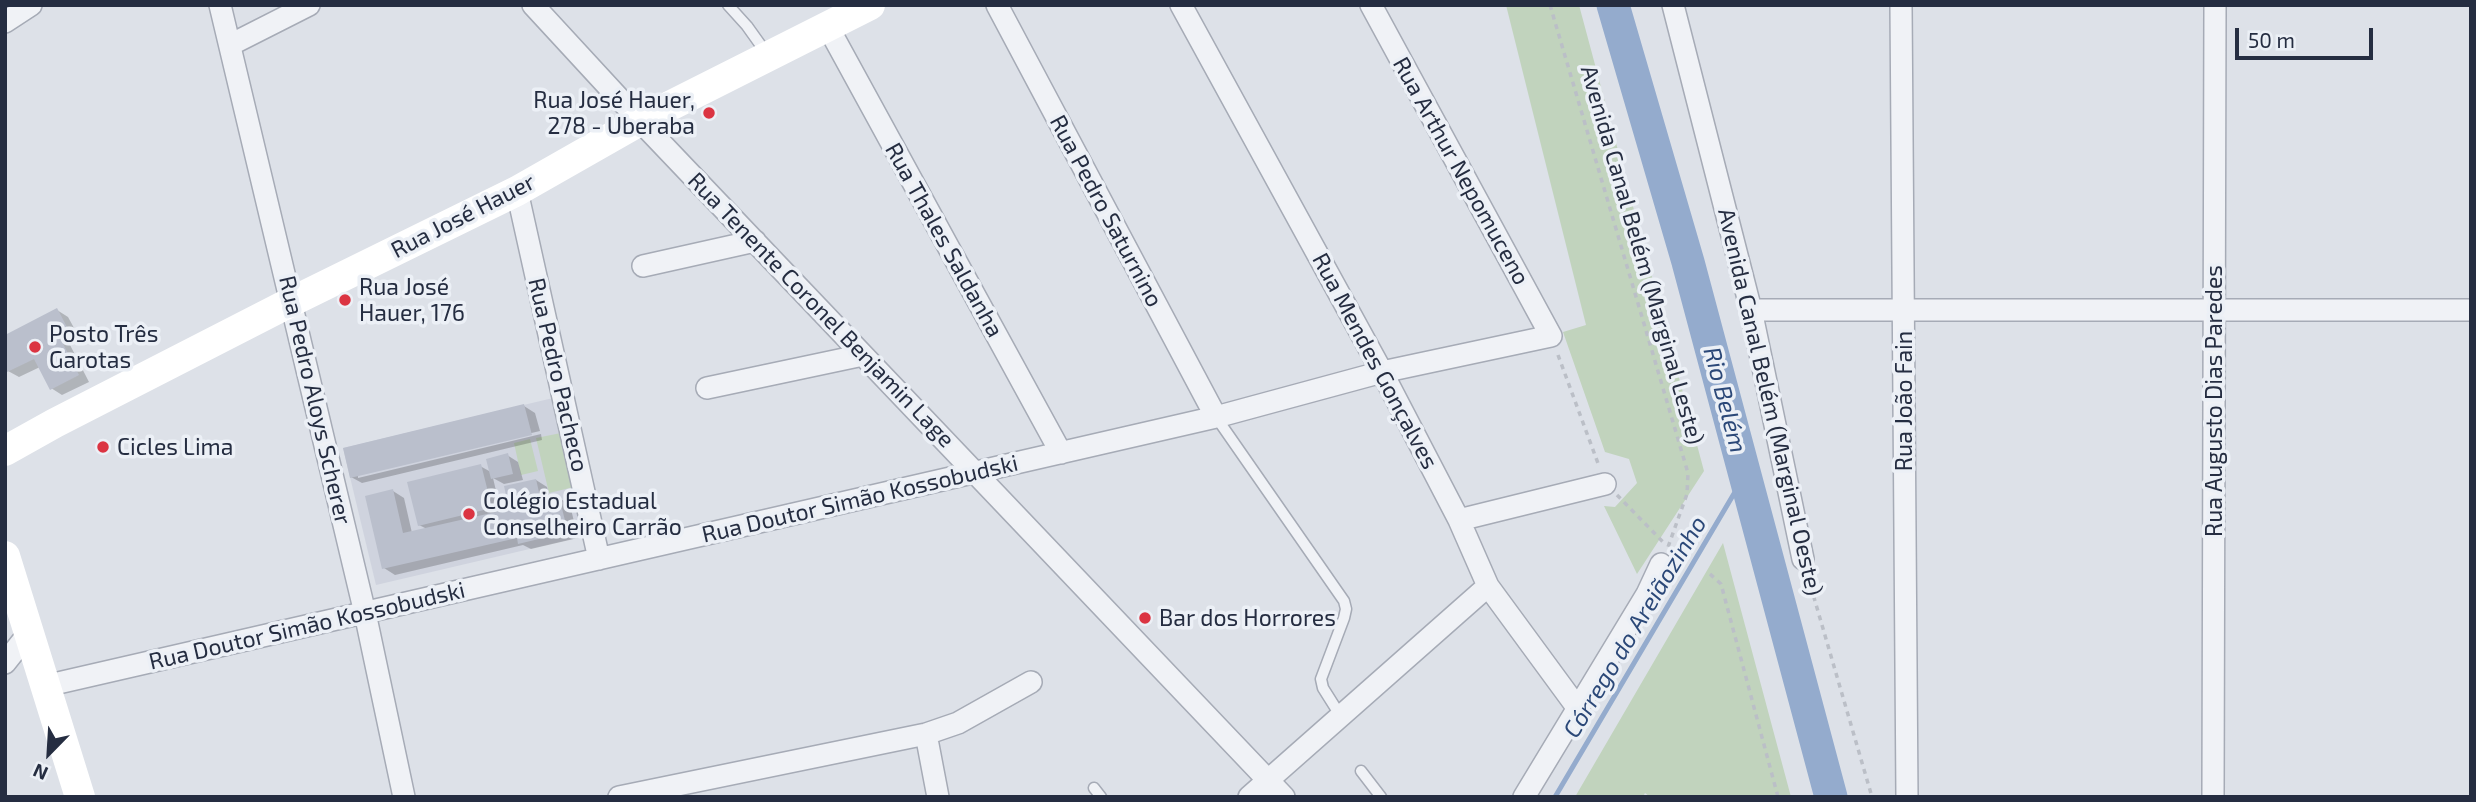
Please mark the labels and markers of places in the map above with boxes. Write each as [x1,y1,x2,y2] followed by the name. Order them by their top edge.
[533,86,695,140] place label: Rua José Hauer, 278 - Uberaba
[701,105,717,121] marker: Rua José Hauer, 278 - Uberaba
[359,273,465,327] place label: Rua José Hauer, 176
[337,292,353,308] marker: Rua José Hauer, 176
[49,320,158,374] place label: Posto Três Garotas
[27,339,43,355] marker: Posto Três Garotas
[117,433,233,461] place label: Cicles Lima
[95,439,111,455] marker: Cicles Lima
[483,487,682,541] place label: Colégio Estadual Conselheiro Carrão
[461,506,477,522] marker: Colégio Estadual Conselheiro Carrão
[1159,604,1336,632] place label: Bar dos Horrores
[1137,610,1153,626] marker: Bar dos Horrores

